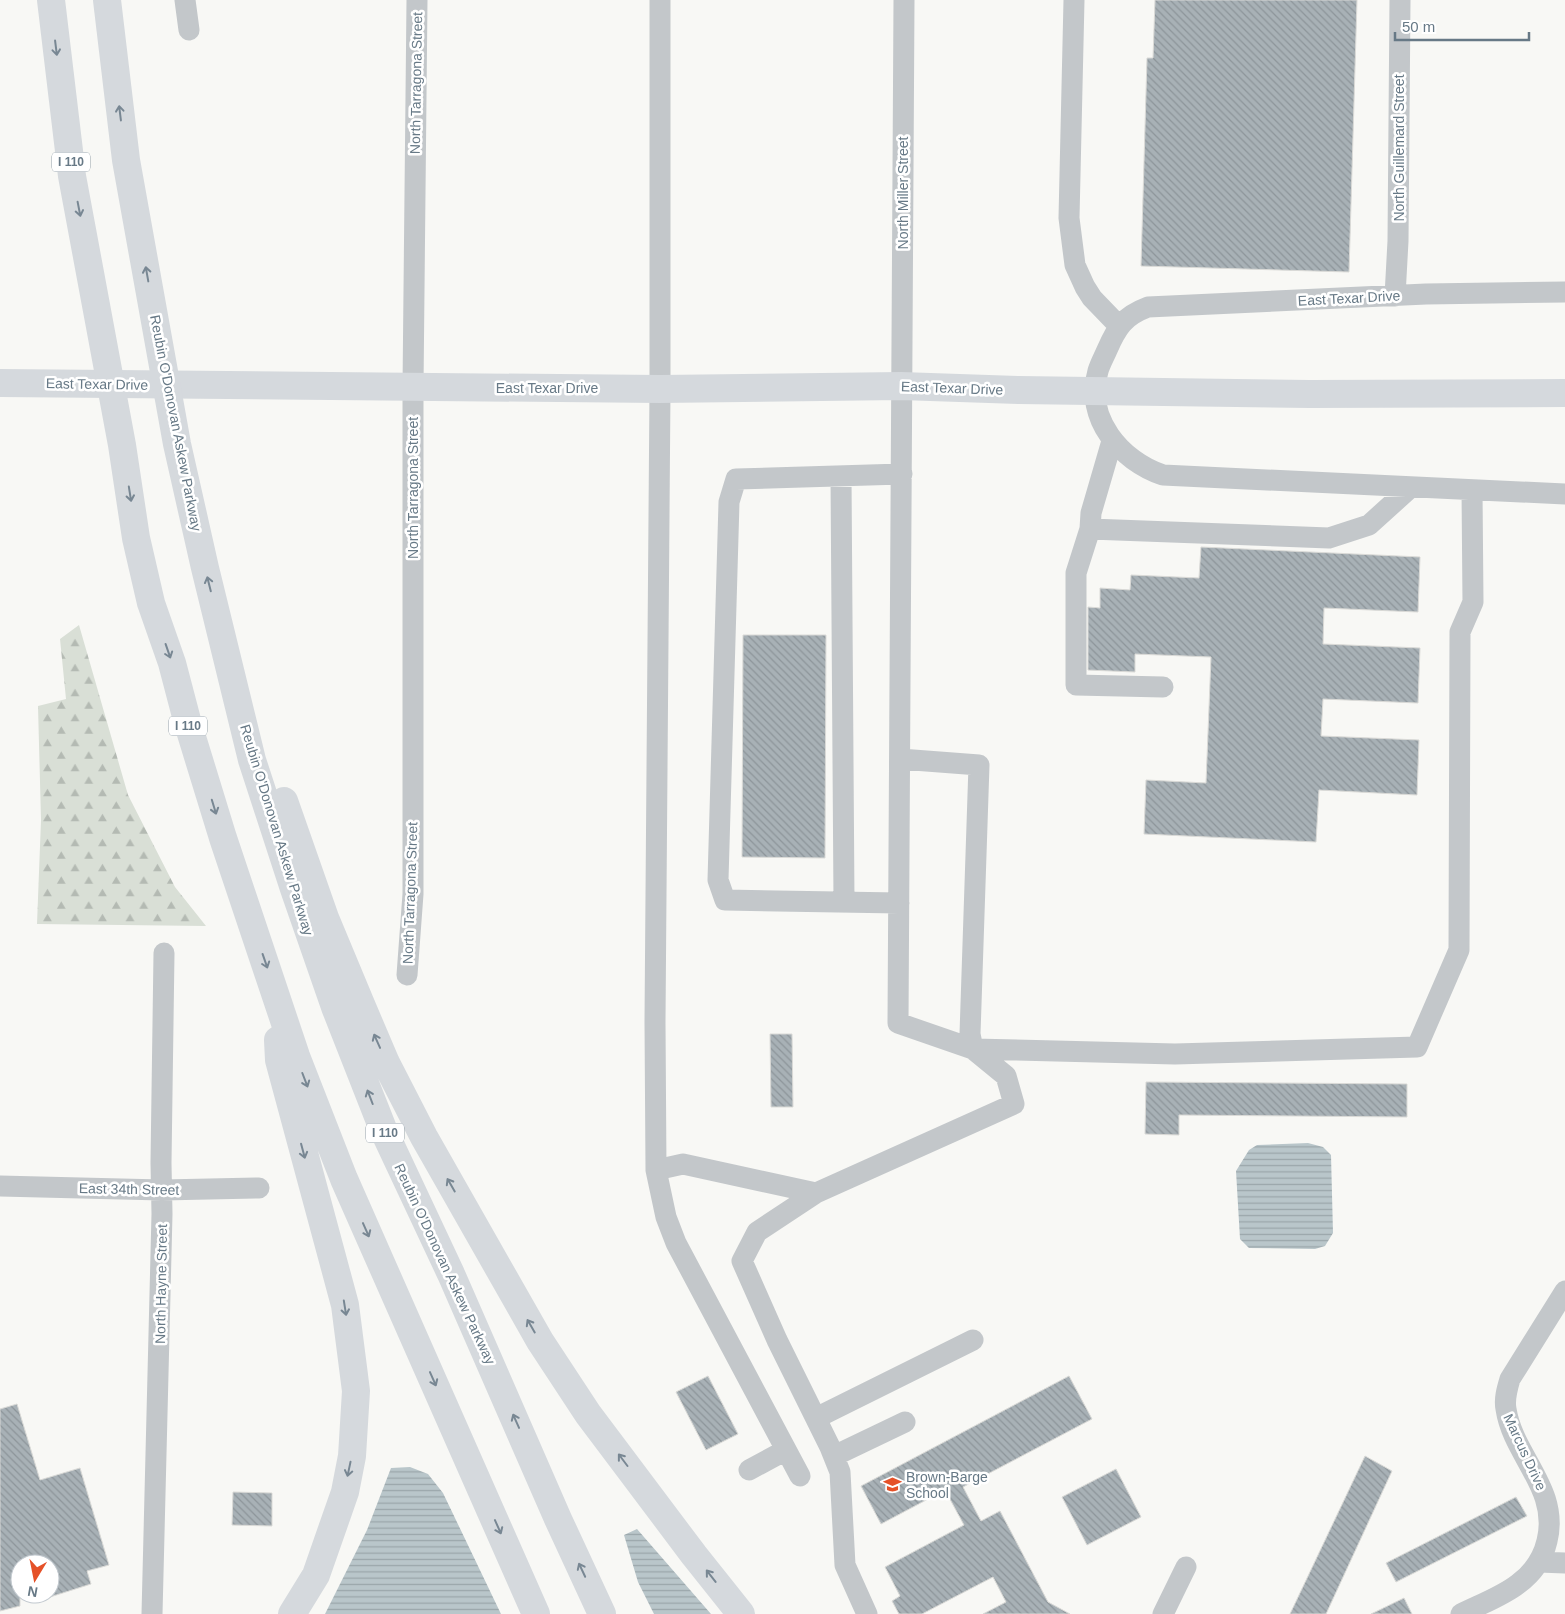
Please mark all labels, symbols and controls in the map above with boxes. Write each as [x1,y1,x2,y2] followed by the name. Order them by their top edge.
[1395,10,1529,42] scale bar
[407,12,425,154] street label: North Tarragona Street
[1402,18,1435,35] text: 50 m
[51,40,61,56] one-way arrow
[1391,74,1407,222] street label: North Guillemard Street
[115,106,125,122] one-way arrow
[895,136,911,249] street label: North Miller Street
[52,152,90,172] road number: I 110
[74,201,84,217] one-way arrow
[141,266,151,282] one-way arrow
[1297,287,1401,309] street label: East Texar Drive
[147,314,205,532] street label: Reubin O'Donovan Askew Parkway
[46,375,149,393] street label: East Texar Drive
[901,378,1004,398] street label: East Texar Drive
[496,380,598,396] street label: East Texar Drive
[405,417,421,559] street label: North Tarragona Street
[125,485,135,501] one-way arrow
[204,576,213,592] one-way arrow
[164,643,173,658] one-way arrow
[169,716,207,736] road number: I 110
[237,723,317,937] street label: Reubin O'Donovan Askew Parkway
[209,799,219,815] one-way arrow
[400,822,420,964] street label: North Tarragona Street
[261,953,270,968] one-way arrow
[371,1034,381,1049] one-way arrow
[301,1072,310,1087] one-way arrow
[365,1090,374,1105] one-way arrow
[366,1124,404,1142] road number: I 110
[299,1143,309,1159] one-way arrow
[391,1161,499,1367] street label: Reubin O'Donovan Askew Parkway
[446,1178,456,1193] one-way arrow
[79,1180,179,1198] street label: East 34th Street
[362,1222,372,1237] one-way arrow
[152,1224,170,1344] street label: North Hayne Street
[341,1300,351,1316] one-way arrow
[526,1320,536,1334] one-way arrow
[428,1371,438,1386] one-way arrow
[1500,1411,1550,1493] street label: Marcus Drive
[510,1414,520,1429] one-way arrow
[618,1453,628,1467] one-way arrow
[344,1461,354,1477] one-way arrow
[906,1469,988,1501] place label: Brown-Barge School
[882,1475,902,1495] school or university icon: Brown-Barge School
[494,1519,504,1534] one-way arrow
[10,1554,60,1604] north arrow
[576,1563,586,1578] one-way arrow
[705,1570,716,1583] one-way arrow
[26,1583,39,1601] text: N

